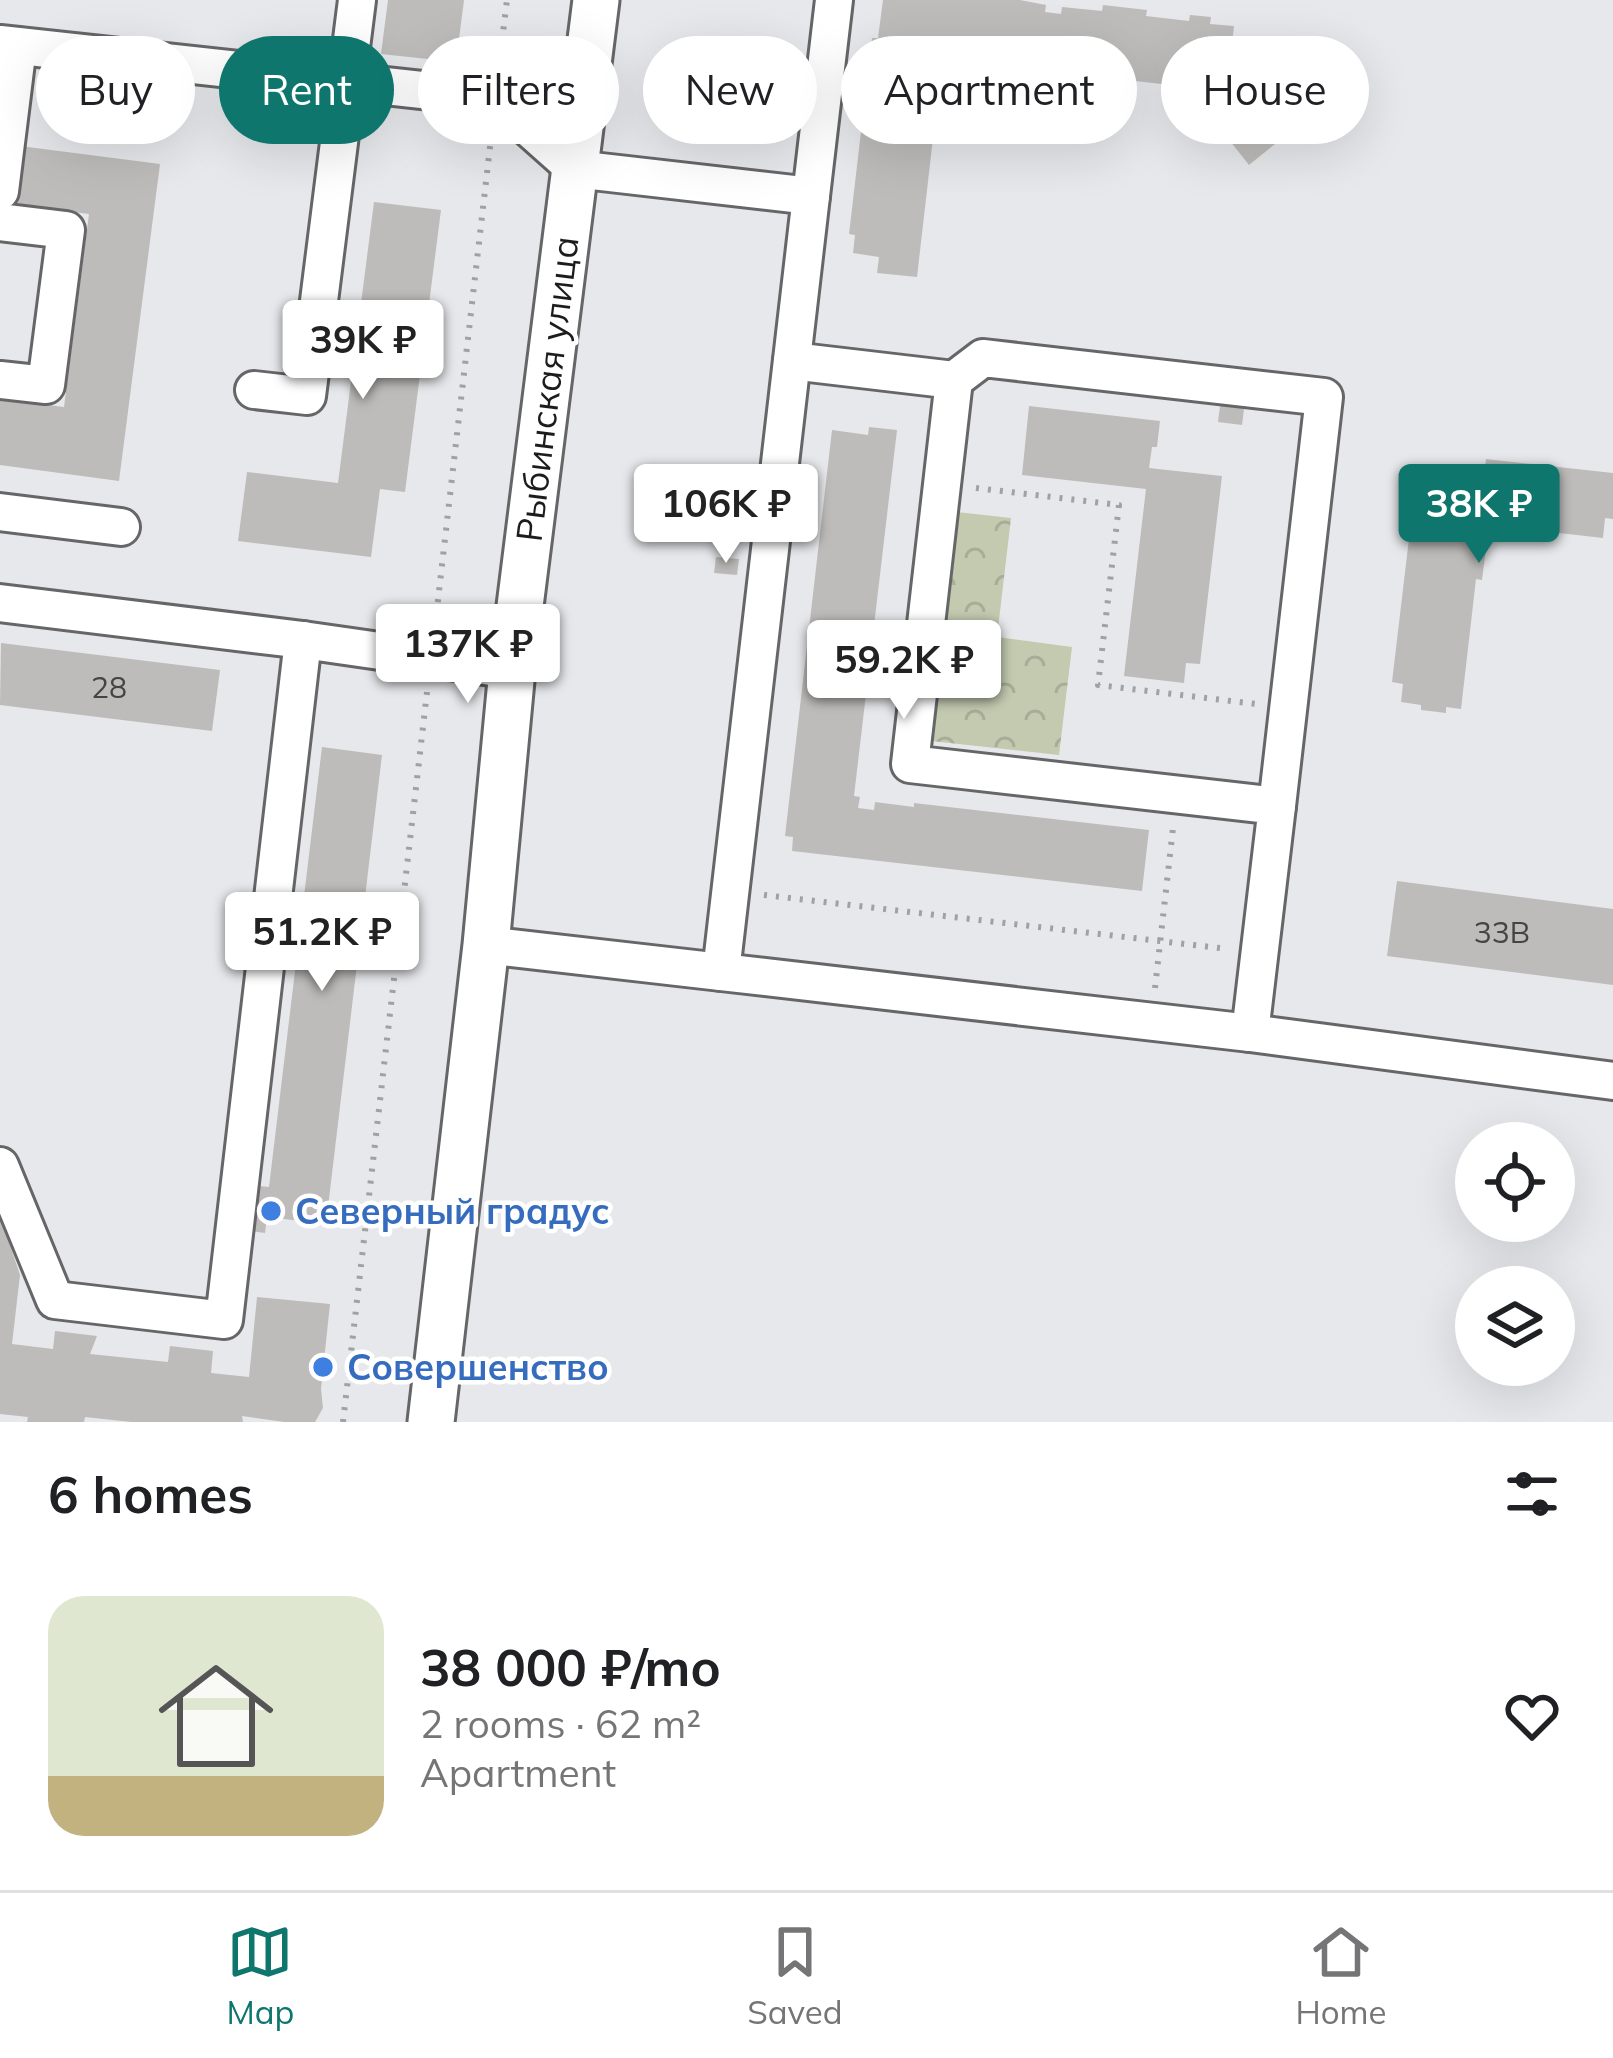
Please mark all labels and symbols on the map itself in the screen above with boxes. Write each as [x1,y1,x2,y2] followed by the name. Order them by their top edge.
[505,234,588,544] street label: Рыбинская улица
[279,300,447,402] pin: 39K ₽
[628,464,824,566] pin: 106K ₽
[1395,464,1563,566] pin: 38K ₽
[370,604,566,706] pin: 137K ₽
[793,620,1015,722] pin: 59.2K ₽
[91,668,127,706] house number: 28
[211,892,433,994] pin: 51.2K ₽
[1474,913,1530,951] house number: 33В
[295,1188,610,1233] place label: Северный градус
[258,1198,284,1224] marker: Северный градус
[347,1344,609,1389] place label: Совершенство
[310,1354,336,1380] marker: Совершенство

